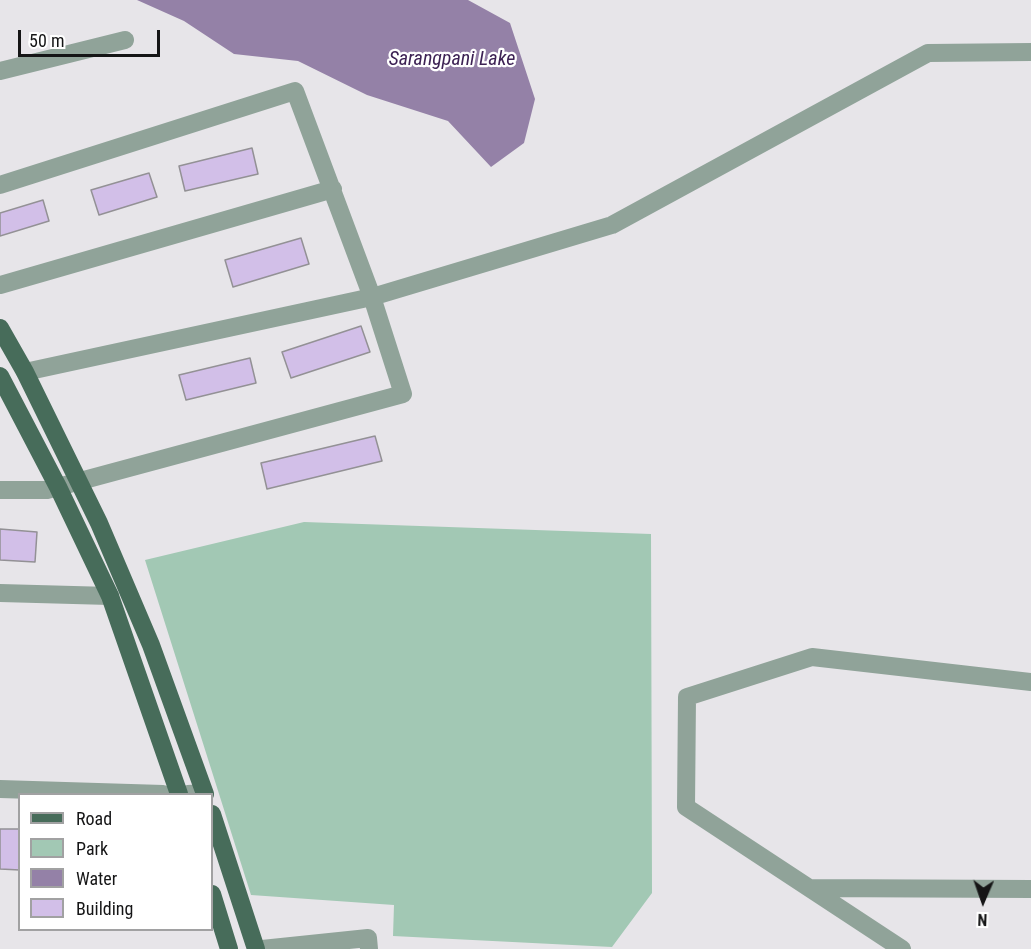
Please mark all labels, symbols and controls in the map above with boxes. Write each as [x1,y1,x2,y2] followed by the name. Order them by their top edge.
[21,18,164,56] scale bar
[29,30,64,51] text: 50 m
[389,48,515,72] water label: Sarangpani Lake
[18,793,213,931] legend
[76,808,112,829] text: Road
[76,838,108,859] text: Park
[76,868,117,889] text: Water
[953,871,1013,931] north arrow
[76,898,133,919] text: Building
[977,910,988,929] text: N

